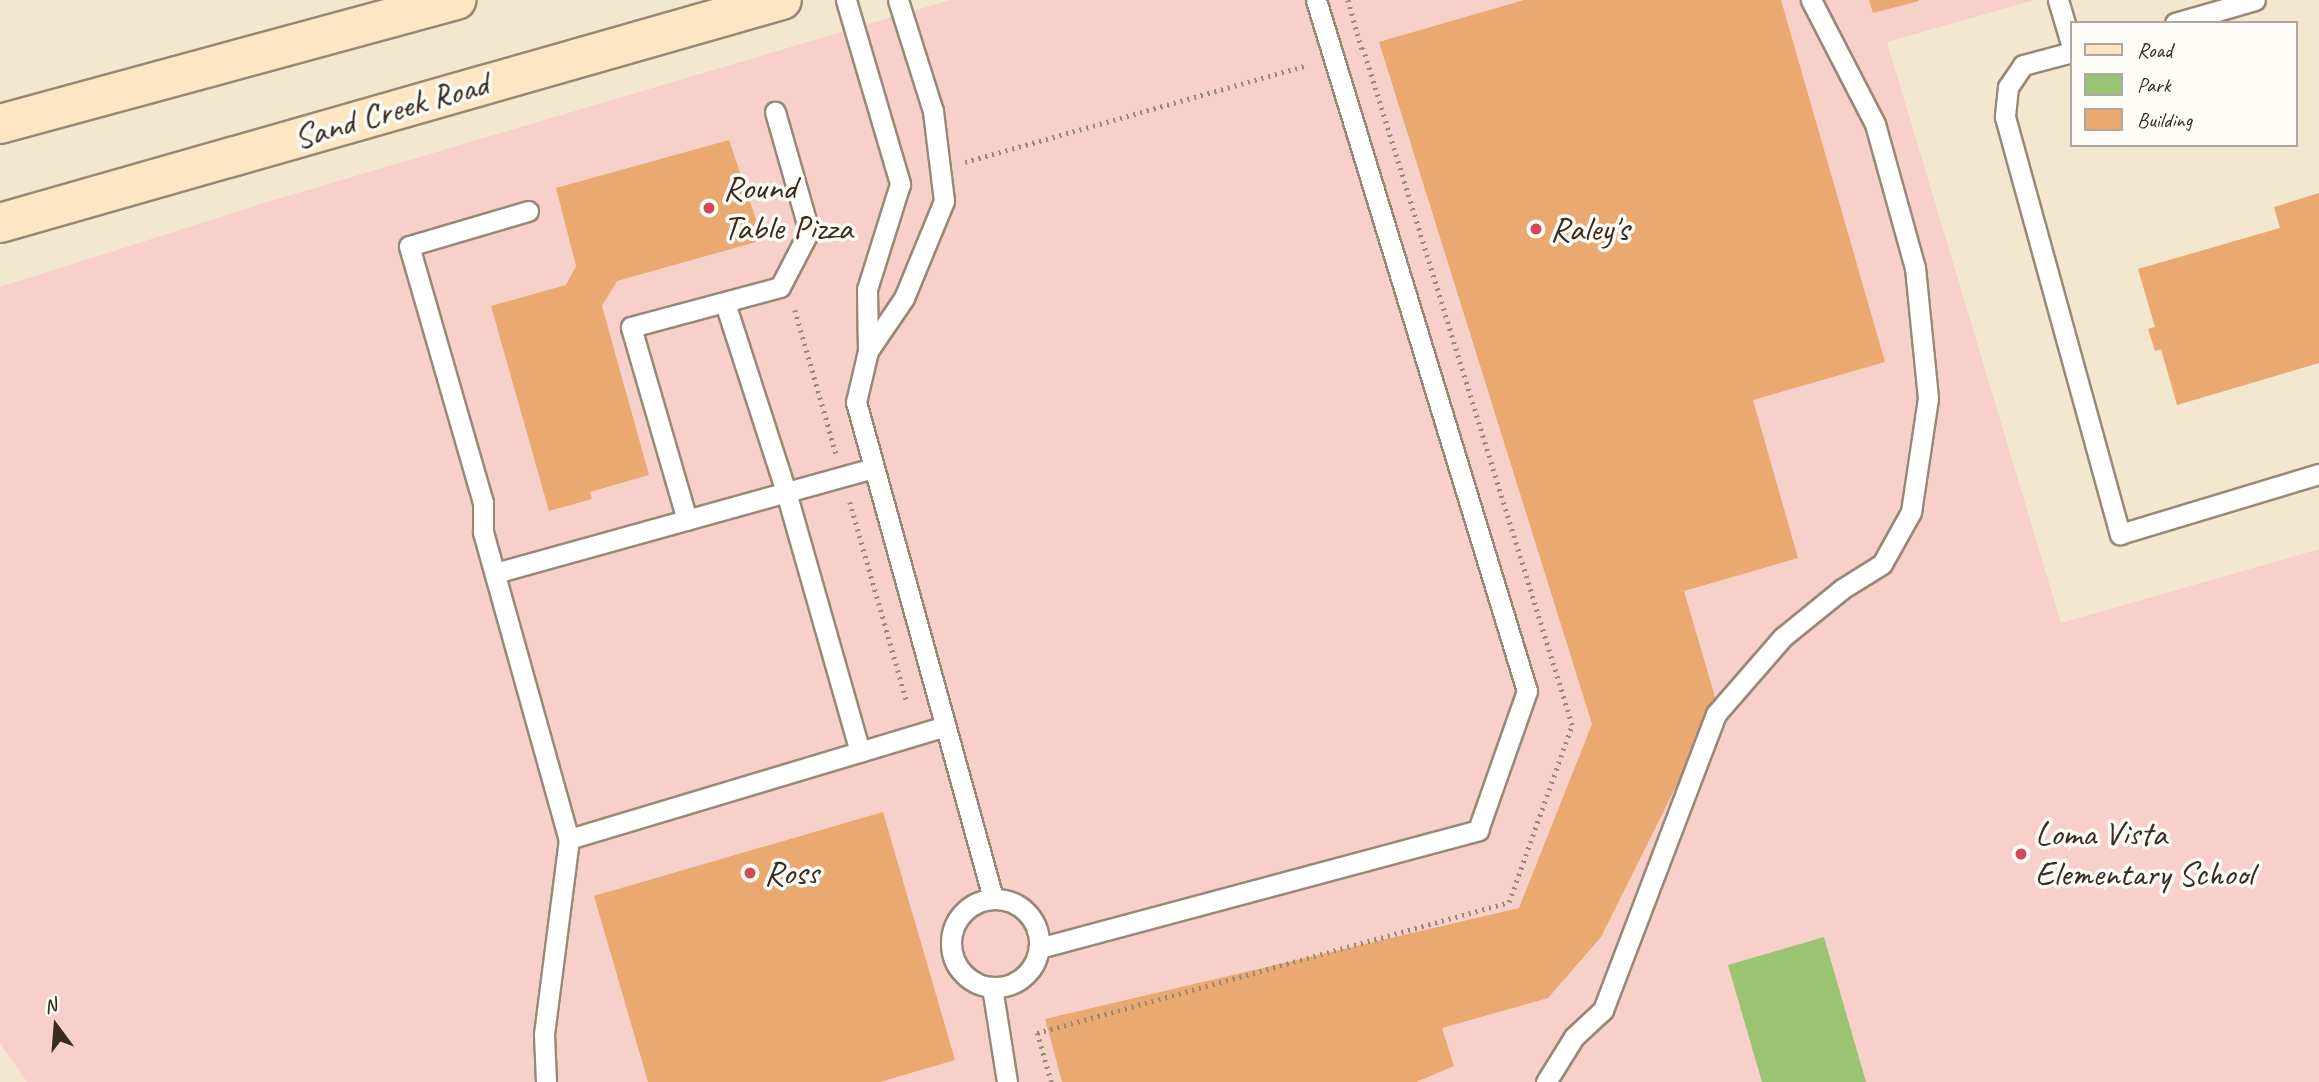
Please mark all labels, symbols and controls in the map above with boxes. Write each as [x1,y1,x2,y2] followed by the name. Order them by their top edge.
[2070,21,2298,147] legend
[2137,37,2172,63] text: Road
[288,63,494,159] street label: Sand Creek Road
[2137,72,2170,98] text: Park
[2137,107,2192,133] text: Building
[723,167,851,249] place label: Round Table Pizza
[701,200,717,216] marker: Round Table Pizza
[1550,208,1629,250] place label: Raley's
[1528,221,1544,237] marker: Raley's
[2035,813,2254,895] place label: Loma Vista Elementary School
[2013,846,2029,862] marker: Loma Vista Elementary School
[764,852,819,894] place label: Ross
[742,865,758,881] marker: Ross
[21,991,91,1061] north arrow
[41,993,59,1019] text: N

